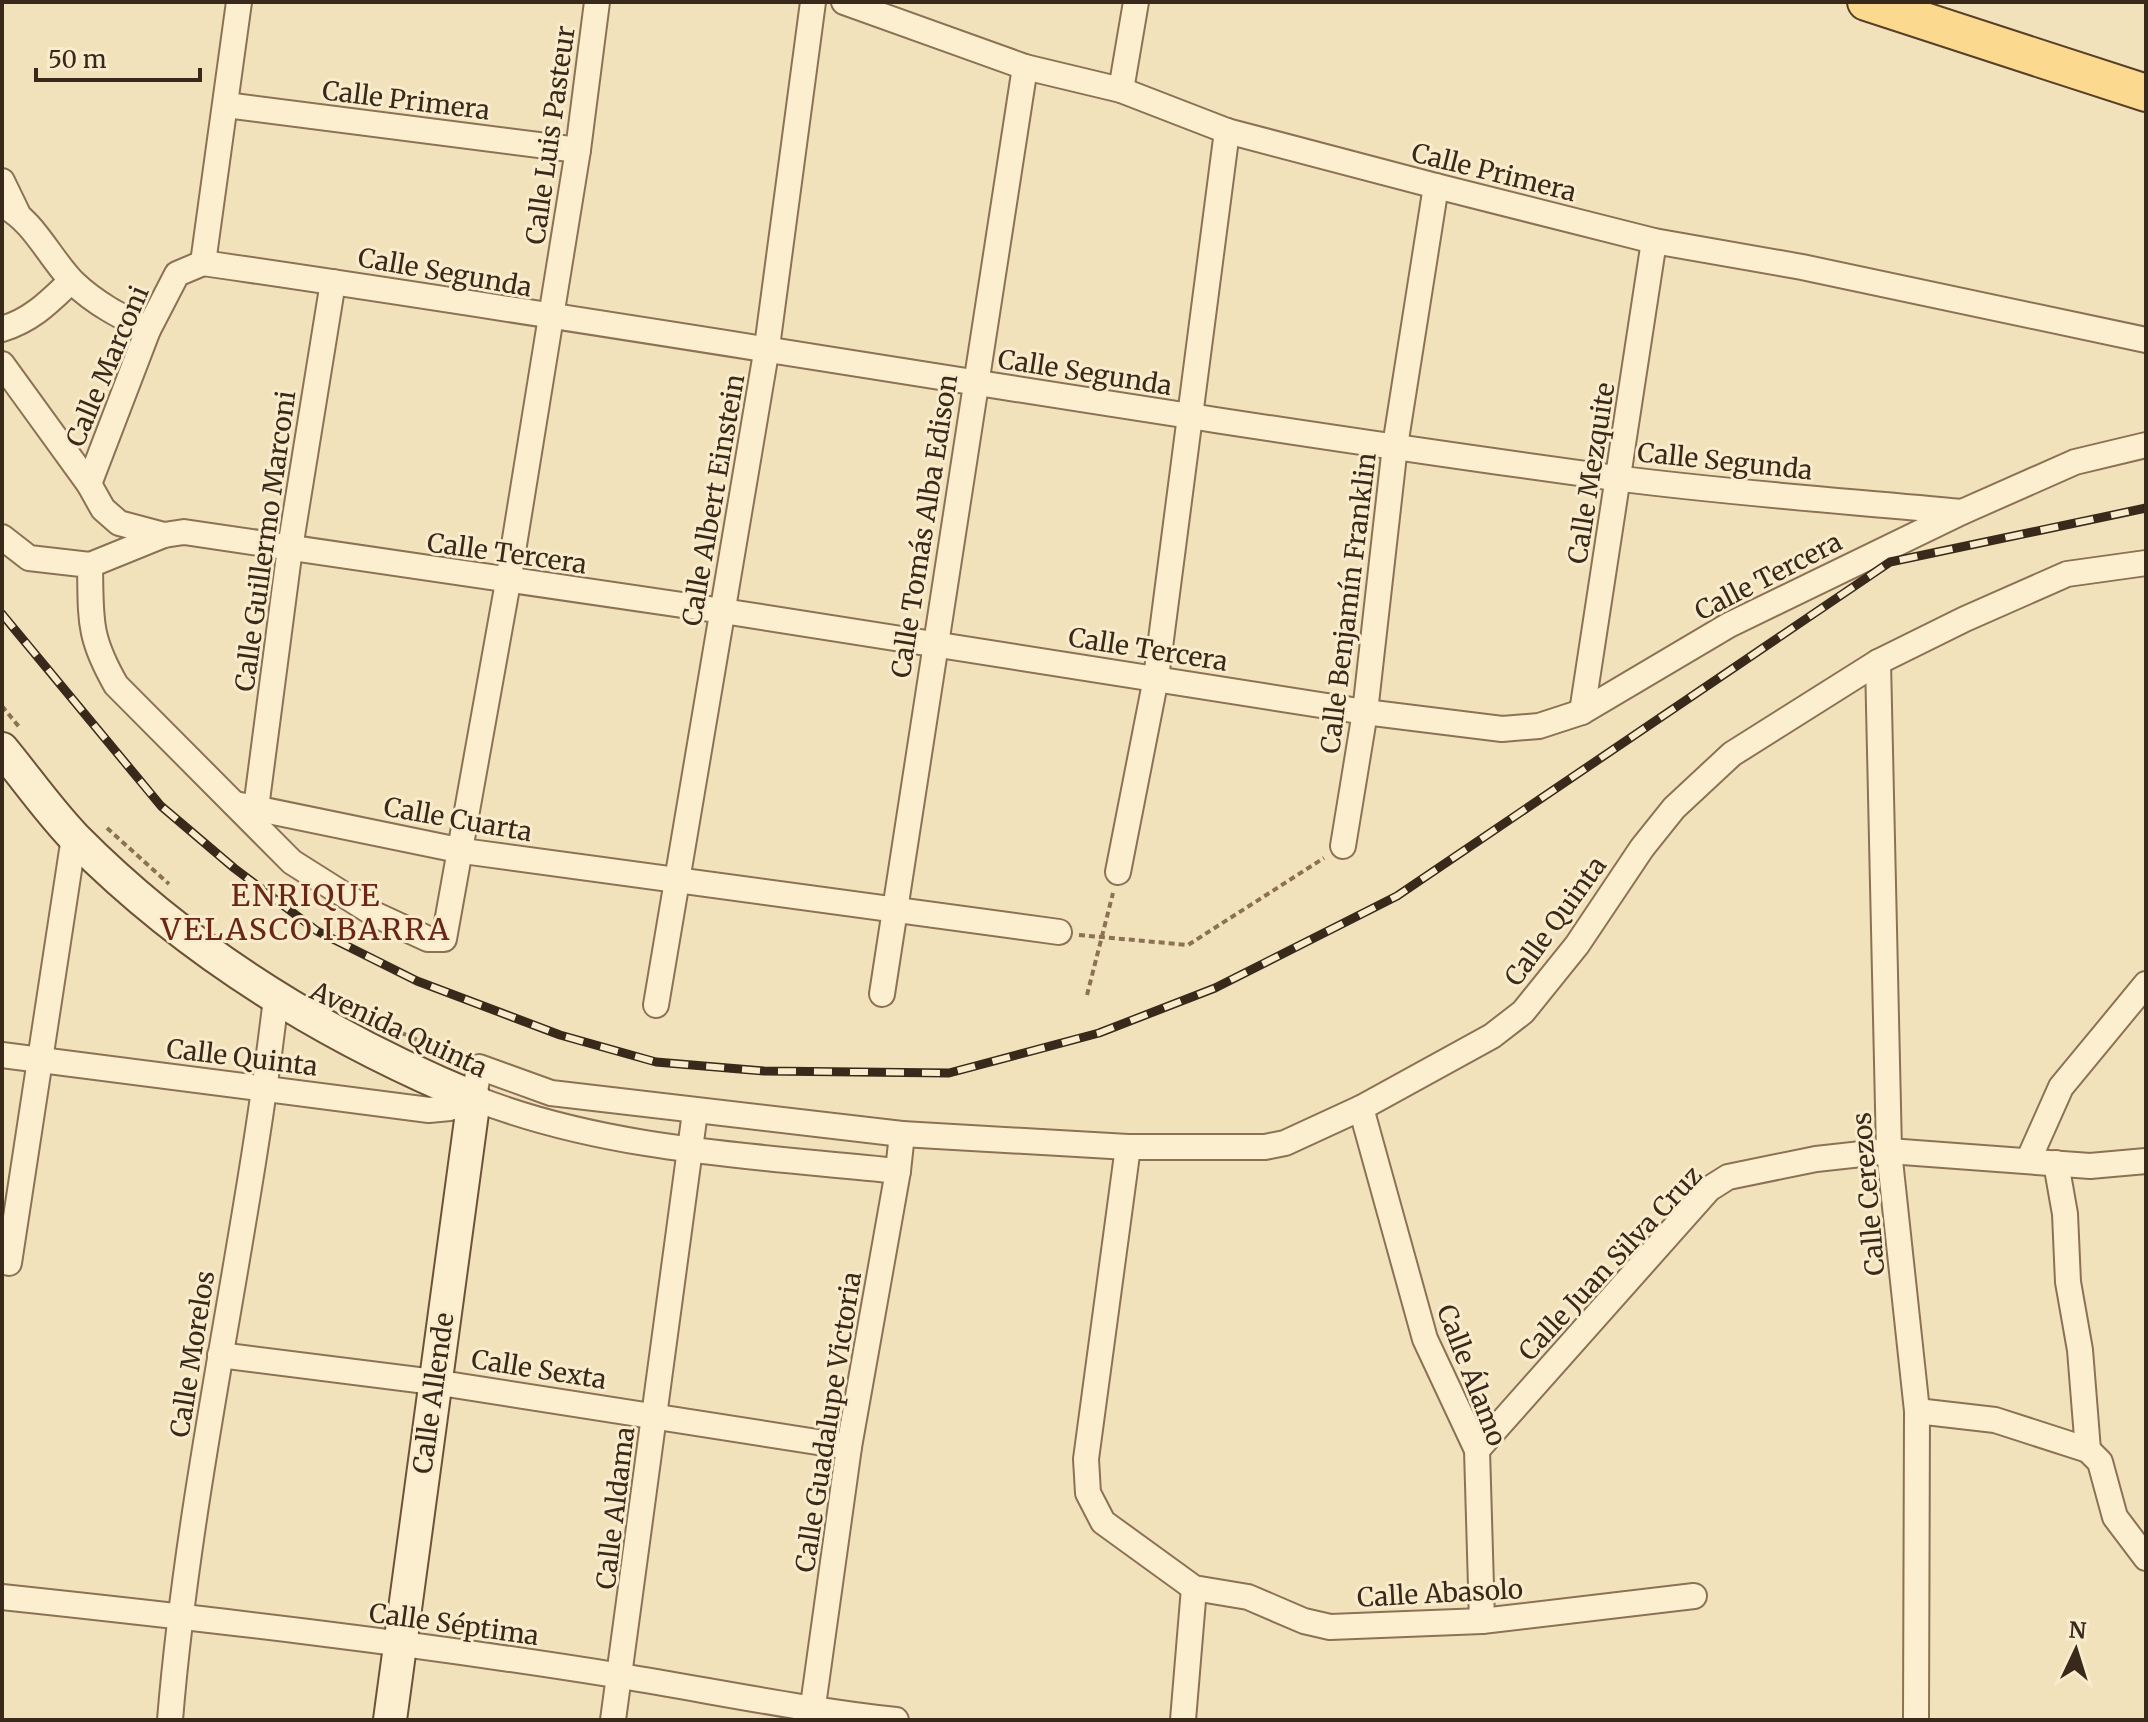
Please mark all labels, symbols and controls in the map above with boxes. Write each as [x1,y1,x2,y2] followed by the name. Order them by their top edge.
[518,23,582,247] street label: Calle Luis Pasteur
[36,32,200,82] scale bar
[48,44,107,75] text: 50 m
[320,73,492,127] street label: Calle Primera
[1408,136,1580,208] street label: Calle Primera
[356,240,534,304] street label: Calle Segunda
[58,281,156,451] street label: Calle Marconi
[996,342,1174,402] street label: Calle Segunda
[675,371,751,629] street label: Calle Albert Einstein
[884,372,964,680] street label: Calle Tomás Alba Edison
[1560,380,1622,566] street label: Calle Mezquite
[228,389,302,693] street label: Calle Guillermo Marconi
[1636,435,1814,487] street label: Calle Segunda
[1313,451,1383,755] street label: Calle Benjamín Franklin
[425,525,589,581] street label: Calle Tercera
[1689,525,1847,627] street label: Calle Tercera
[1066,620,1230,678] street label: Calle Tercera
[381,790,535,848] street label: Calle Cuarta
[1497,850,1613,992] street label: Calle Quinta
[160,876,451,948] district label: ENRIQUE VELASCO IBARRA
[304,973,493,1084] street label: Avenida Quinta
[165,1031,320,1083] street label: Calle Quinta
[1844,1111,1892,1277] street label: Calle Cerezos
[1511,1159,1709,1367] street label: Calle Juan Silva Cruz
[163,1268,221,1440] street label: Calle Morelos
[788,1269,868,1575] street label: Calle Guadalupe Victoria
[1430,1299,1515,1450] street label: Calle Álamo
[405,1310,461,1476] street label: Calle Allende
[469,1342,609,1396] street label: Calle Sexta
[589,1425,641,1591] street label: Calle Aldama
[1356,1572,1524,1614] street label: Calle Abasolo
[367,1596,541,1652] street label: Calle Séptima
[2036,1610,2116,1690] north arrow
[2068,1615,2088,1645] text: N

